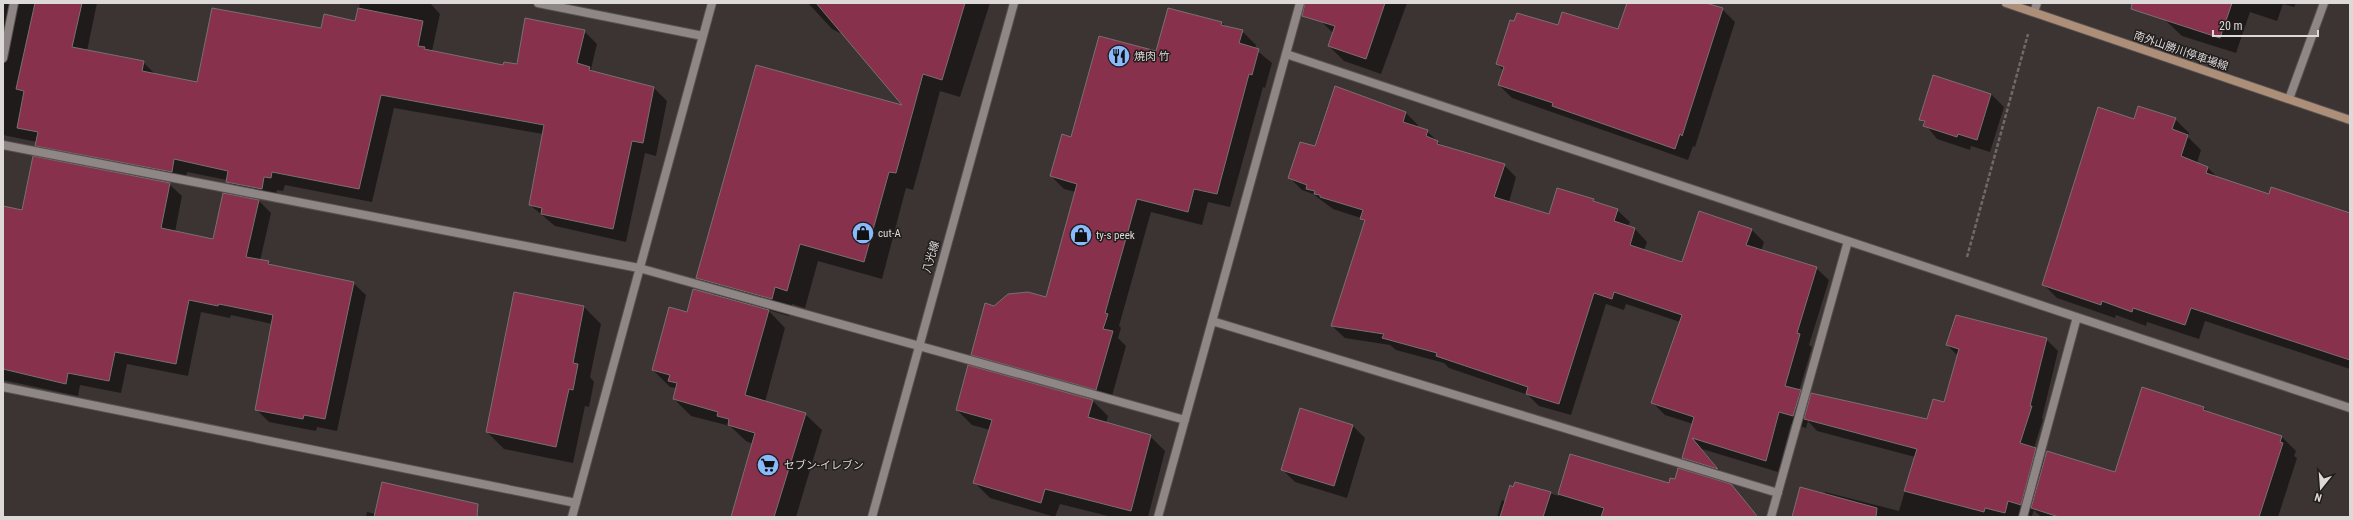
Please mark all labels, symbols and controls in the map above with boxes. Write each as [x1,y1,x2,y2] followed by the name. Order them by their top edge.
[2213,12,2318,38] scale bar
[2219,19,2243,33] text: 20 m
[2132,29,2230,73] street label: 南外山勝川停車場線
[1106,43,1132,69] restaurant icon: 焼肉 竹
[1134,50,1170,63] place label: 焼肉 竹
[850,220,876,246] shop icon: cut-A
[1068,222,1094,248] shop icon: ty-s peek
[878,227,901,240] place label: cut-A
[1096,229,1135,242] place label: ty-s peek
[920,239,942,275] street label: 八光線
[755,452,781,478] supermarket icon: セブン-イレブン
[784,459,864,472] place label: セブン-イレブン
[2301,468,2341,508] north arrow
[2313,490,2323,504] text: N

